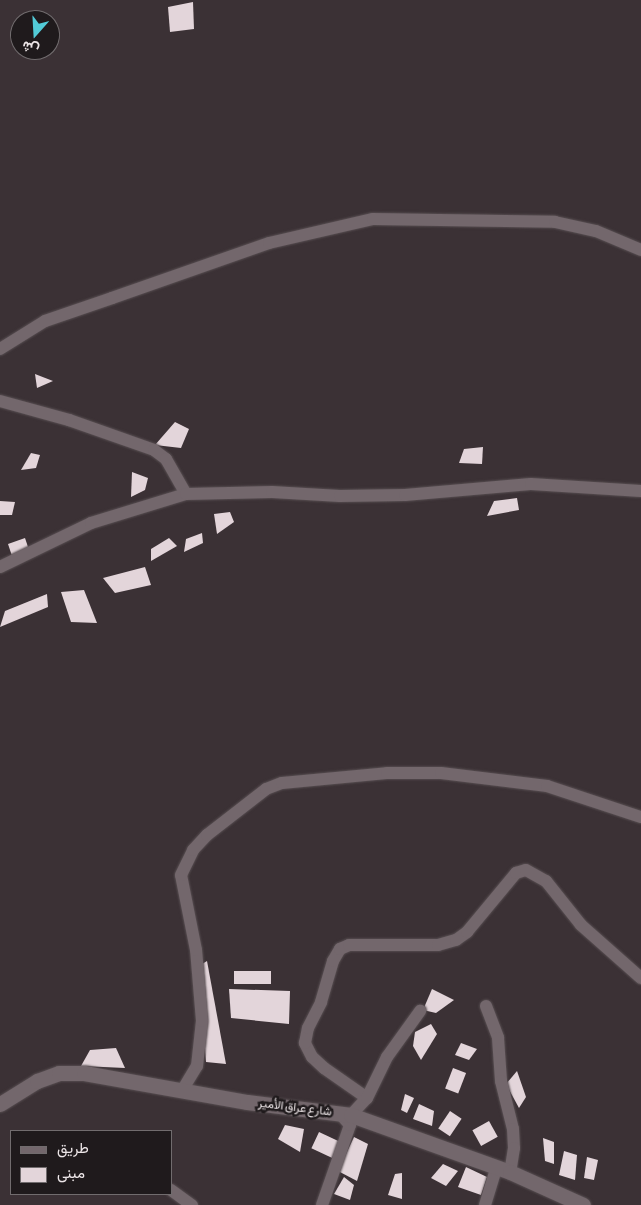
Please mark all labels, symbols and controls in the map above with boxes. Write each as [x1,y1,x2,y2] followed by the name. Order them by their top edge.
[10,10,60,60] north arrow
[20,38,41,59] text: ش
[257,1096,333,1120] street label: شارع عراق الأمير
[10,1130,172,1195] legend
[57,1139,89,1156] text: طريق
[57,1164,85,1181] text: مبنى

